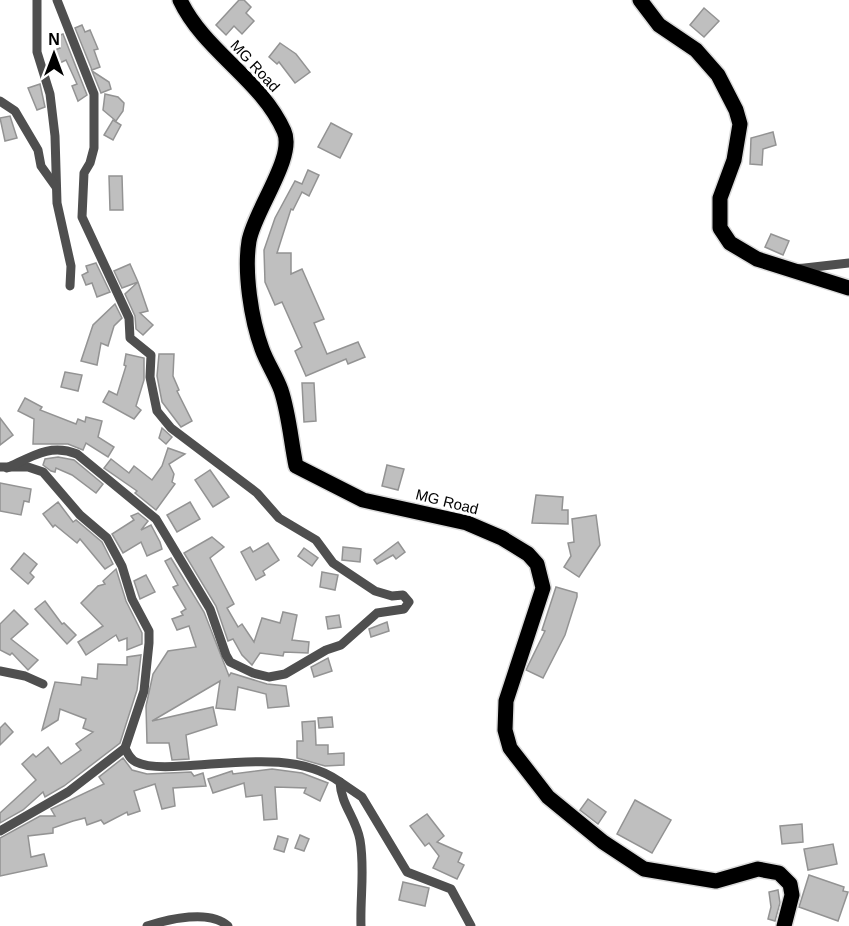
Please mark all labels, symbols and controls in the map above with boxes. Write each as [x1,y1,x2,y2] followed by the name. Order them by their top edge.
[24,24,84,84] north arrow
[48,31,60,48] text: N
[227,36,283,95] street label: MG Road
[414,486,480,518] street label: MG Road

